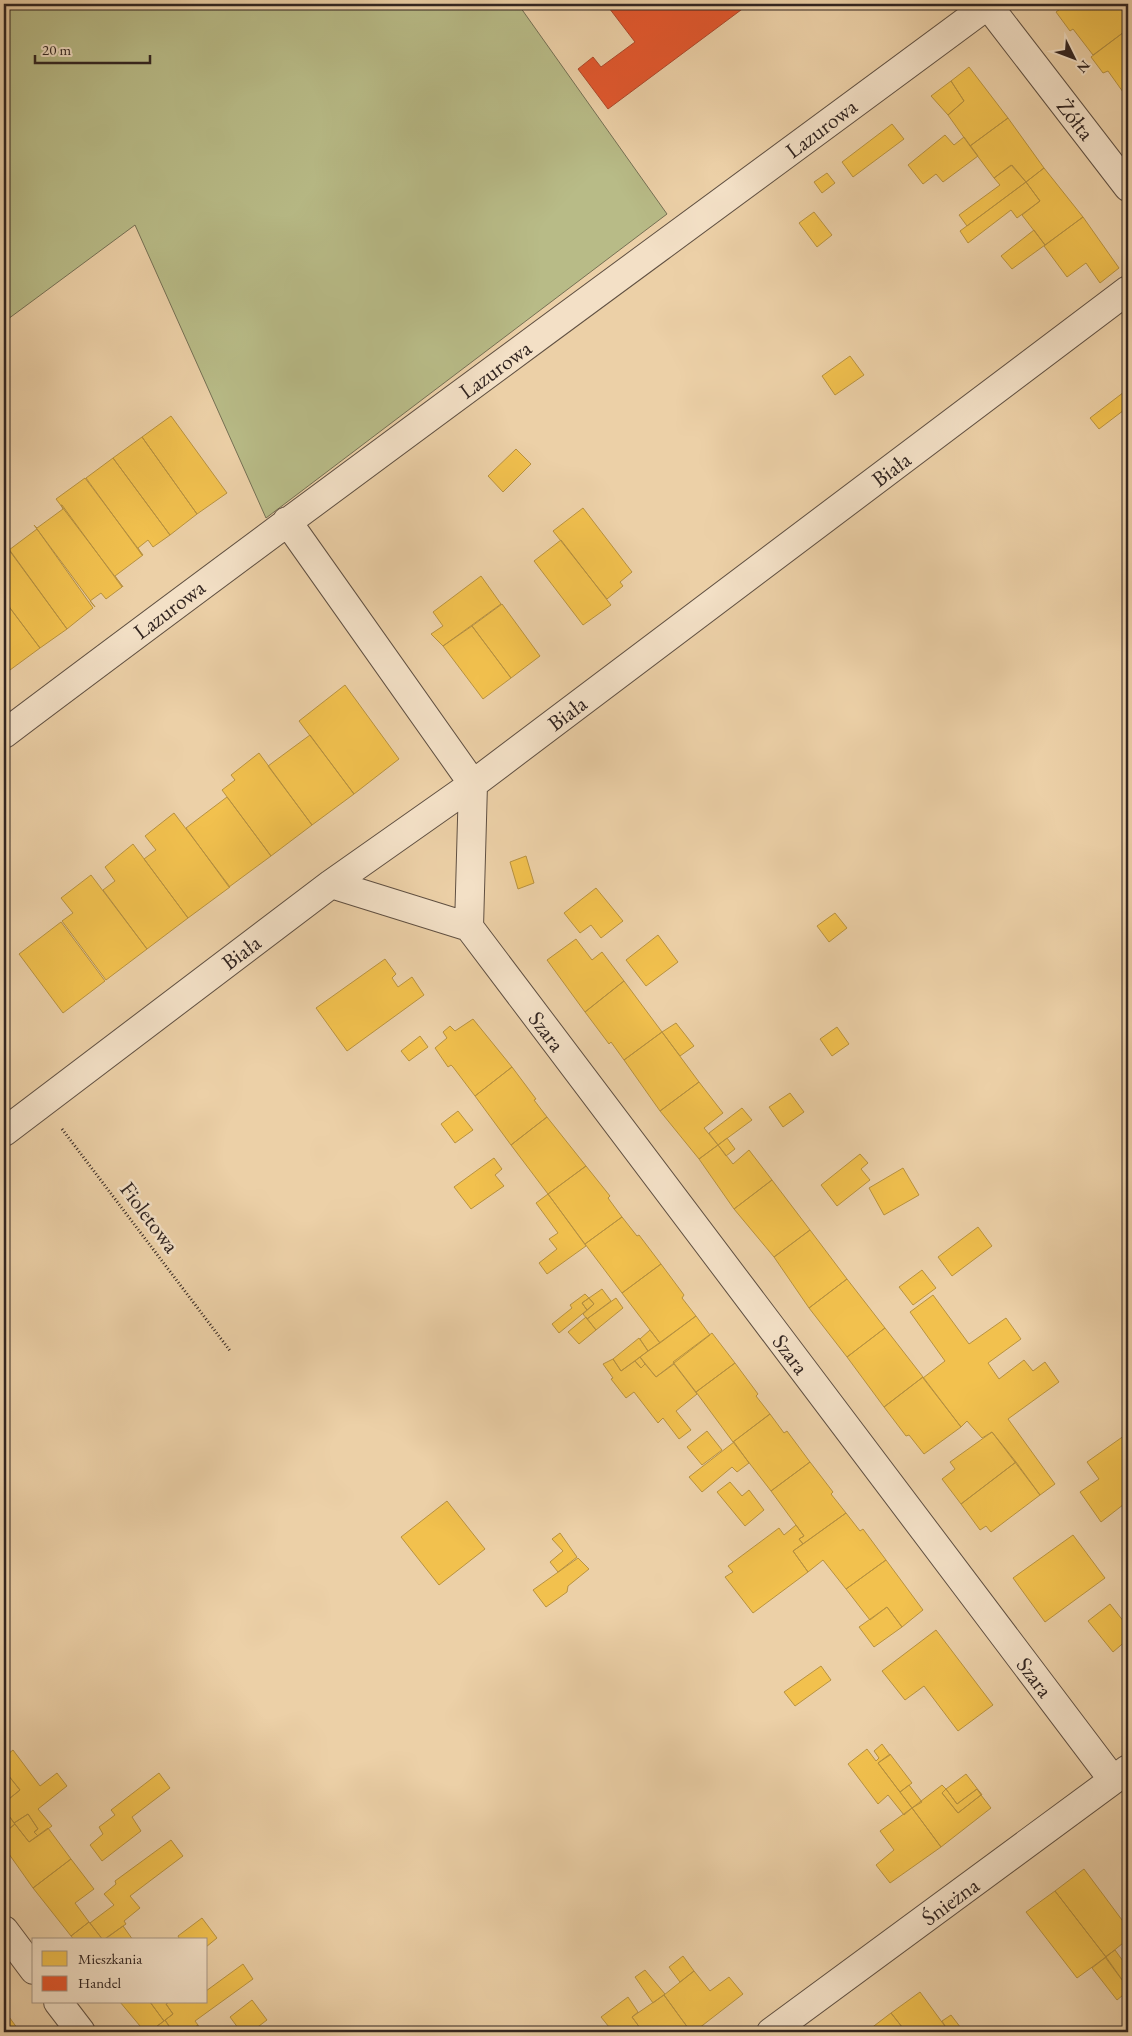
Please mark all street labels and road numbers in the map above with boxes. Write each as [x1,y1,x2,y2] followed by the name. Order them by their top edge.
[780,92,863,165] street label: Lazurowa
[1050,92,1101,146] street label: Żółta
[453,333,537,405] street label: Lazurowa
[866,445,917,494] street label: Biała
[128,573,211,646] street label: Lazurowa
[542,689,593,738] street label: Biała
[216,928,267,977] street label: Biała
[522,1005,571,1058] street label: Szara
[113,1176,186,1259] street label: Fioletowa
[766,1328,815,1381] street label: Szara
[1010,1651,1059,1704] street label: Szara
[916,1871,985,1932] street label: Śnieżna

